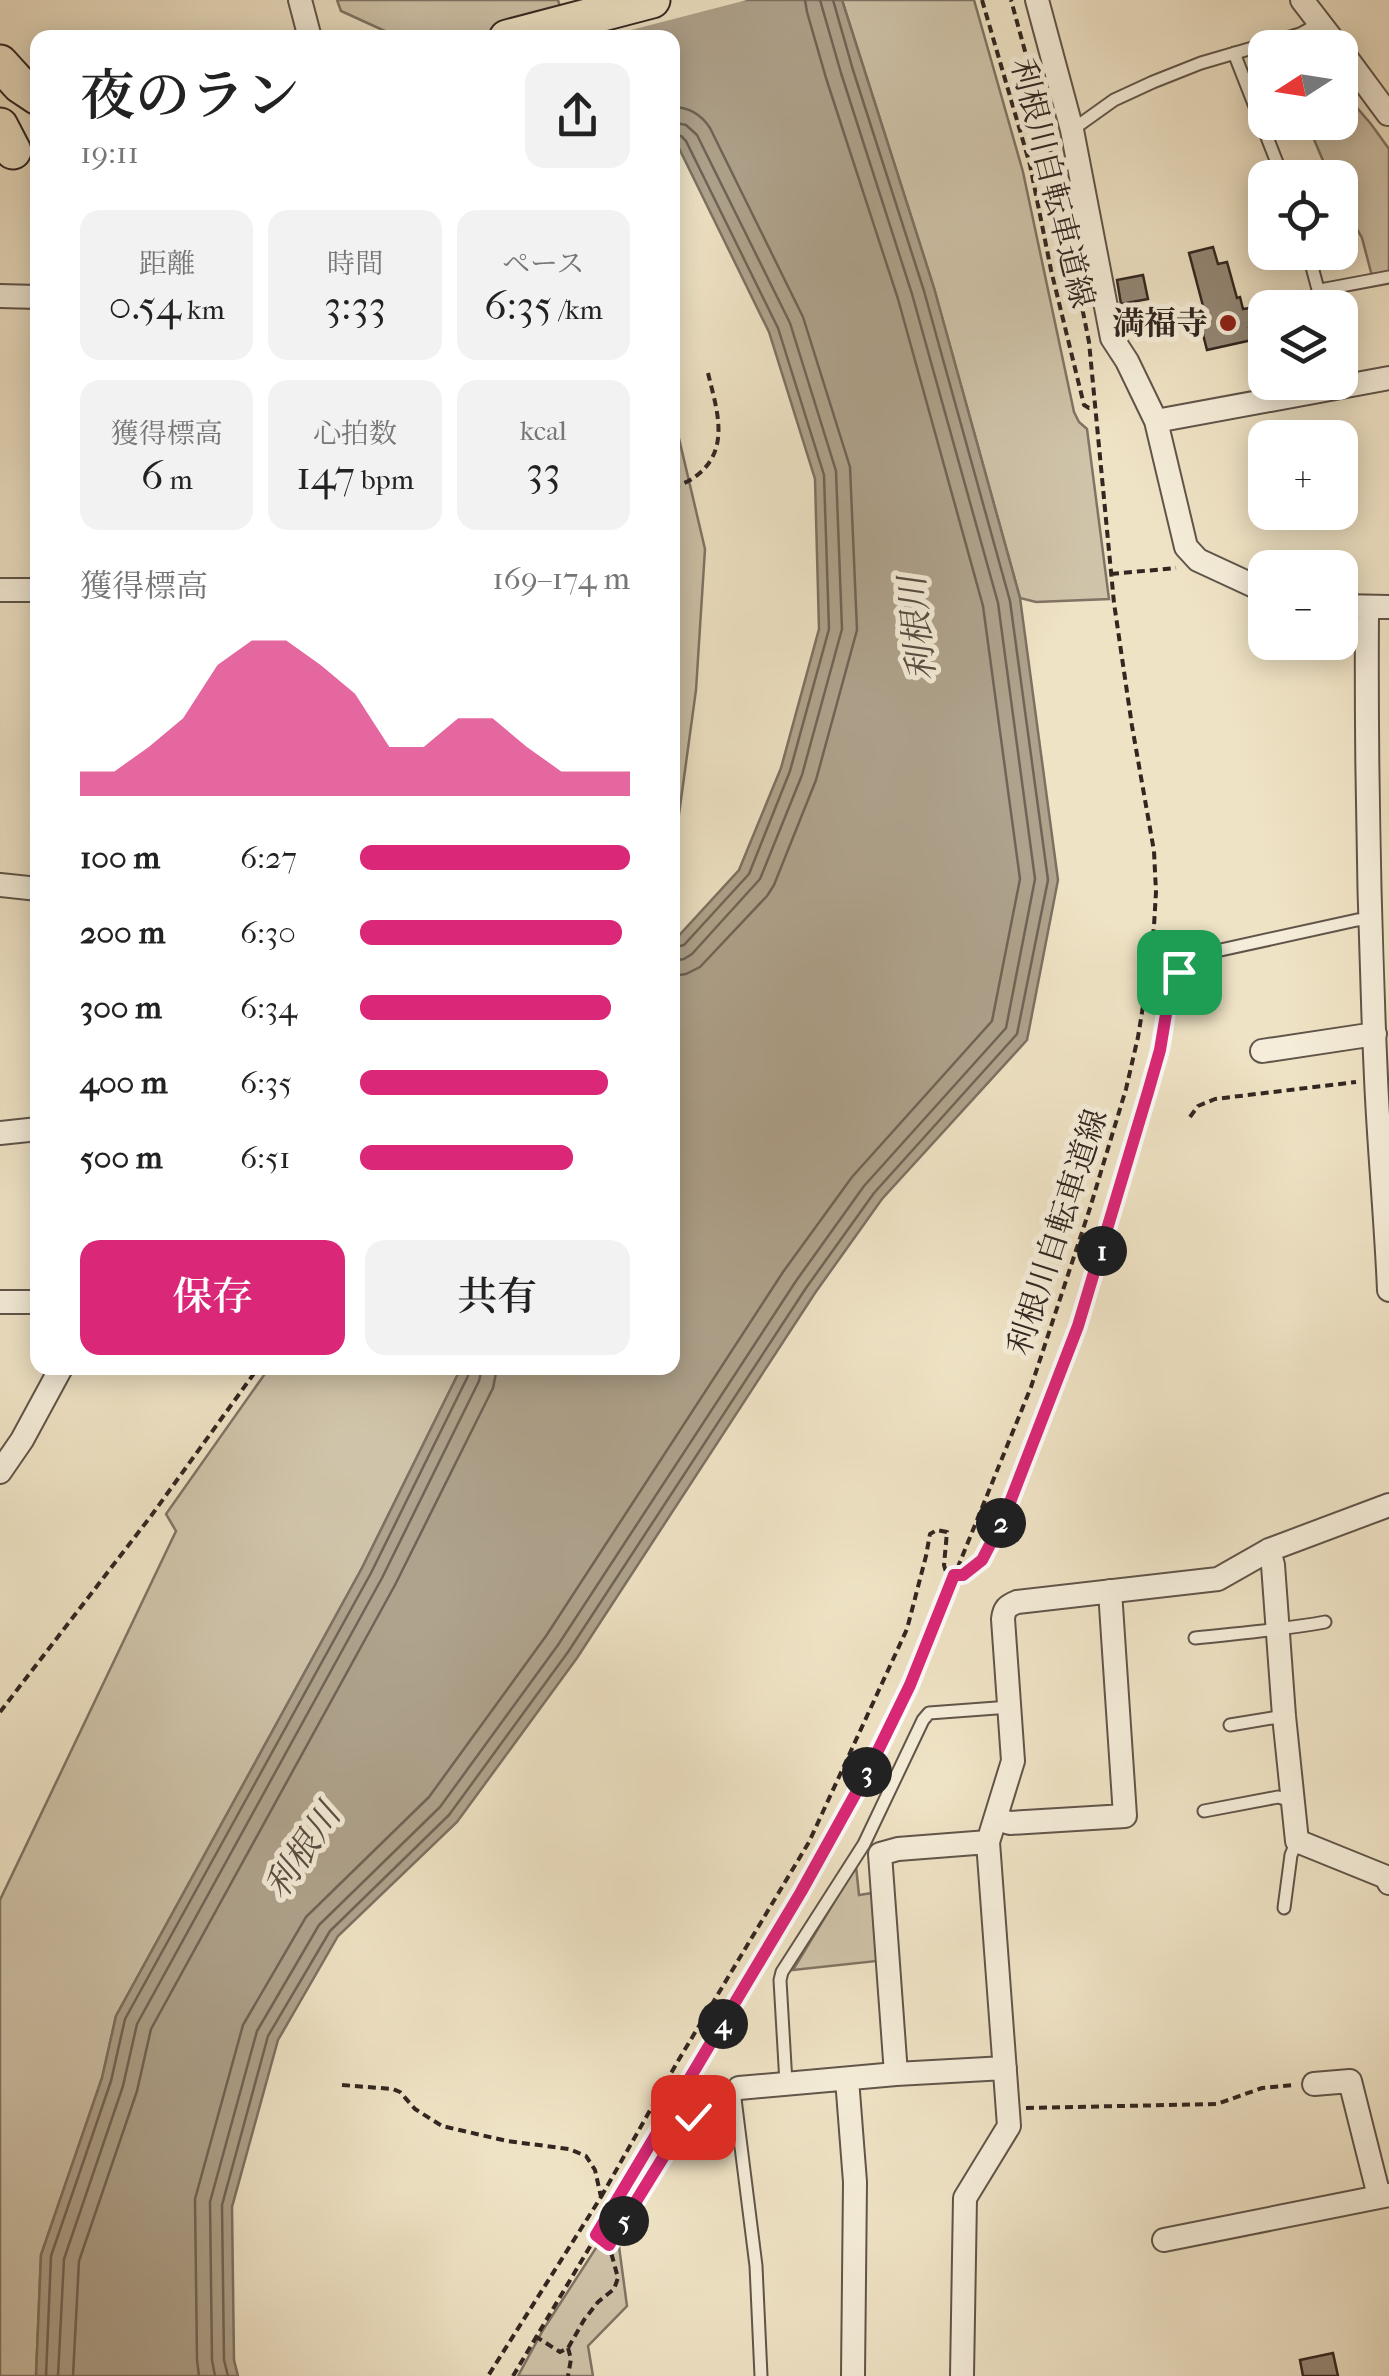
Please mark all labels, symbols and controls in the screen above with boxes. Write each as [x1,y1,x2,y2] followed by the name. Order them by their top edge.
[1248,30,1358,140] north arrow
[1248,30,1358,660] map controls
[1004,54,1101,312] street label: 利根川自転車道線
[525,63,630,168] button: share
[80,64,300,128] text: 夜のラン
[80,134,139,171] text: 19:11
[1248,160,1358,270] button: locate
[139,247,195,280] text: 距離
[327,247,383,280] text: 時間
[502,247,585,280] text: ペース
[109,281,181,330] text: 0.54
[324,281,386,330] text: 3:33
[484,281,552,330] text: 6:35
[1248,290,1358,400] button: layers
[181,293,225,326] text: km
[552,293,603,326] text: /km
[1112,305,1208,342] place label: 満福寺
[1217,312,1239,334] marker: 満福寺
[520,414,567,447] text: kcal
[111,417,223,450] text: 獲得標高
[313,417,397,450] text: 心拍数
[1248,420,1358,530] button: +
[526,447,561,496] text: 33
[141,451,163,500] text: 6
[296,451,355,500] text: 147
[163,463,193,496] text: m
[355,463,414,496] text: bpm
[1248,550,1358,660] button: −
[492,560,630,597] text: 169–174 m
[80,568,208,605] text: 獲得標高
[891,571,943,683] water label: 利根川
[80,839,160,876] text: 100 m
[240,839,297,876] text: 6:27
[80,914,165,951] text: 200 m
[240,914,296,951] text: 6:30
[1137,930,1222,1015] pin
[1152,945,1207,1000] icon: arrive
[80,989,162,1026] text: 300 m
[240,989,297,1026] text: 6:34
[80,1064,168,1101] text: 400 m
[240,1064,292,1101] text: 6:35
[1000,1105,1115,1360] street label: 利根川自転車道線
[80,1139,163,1176] text: 500 m
[240,1139,290,1176] text: 6:51
[1077,1226,1127,1276] pin: 1
[1097,1234,1107,1267] text: 1
[80,1240,345,1355] button: 保存
[365,1240,630,1355] button: 共有
[976,1498,1026,1548] pin: 2
[994,1506,1008,1539] text: 2
[842,1747,892,1797] pin: 3
[861,1755,873,1788] text: 3
[256,1793,351,1906] water label: 利根川
[698,1999,748,2049] pin: 4
[715,2007,731,2040] text: 4
[651,2075,736,2160] pin
[666,2090,721,2145] icon: check
[599,2196,649,2246] pin: 5
[618,2204,630,2237] text: 5

